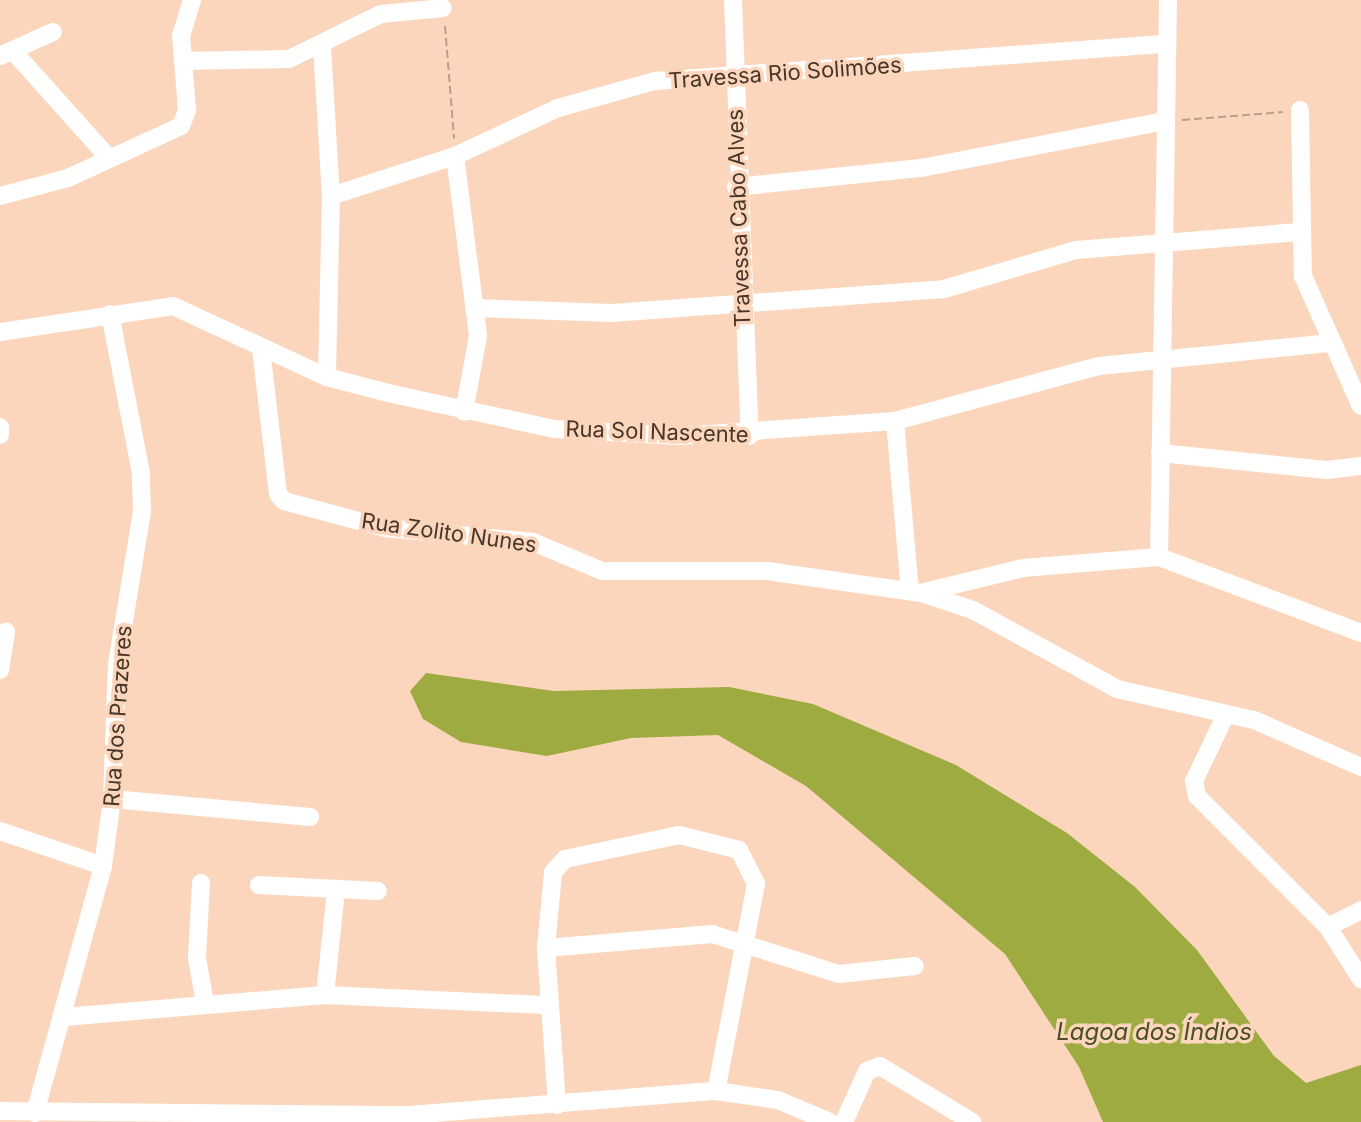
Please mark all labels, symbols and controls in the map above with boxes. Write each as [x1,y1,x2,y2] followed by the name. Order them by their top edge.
[668,52,902,94] street label: Travessa Rio Solimões
[722,109,756,327] street label: Travessa Cabo Alves
[565,416,749,448] street label: Rua Sol Nascente
[360,508,538,558] street label: Rua Zolito Nunes
[98,624,138,808] street label: Rua dos Prazeres
[1056,1018,1252,1046] water label: Lagoa dos Índios

